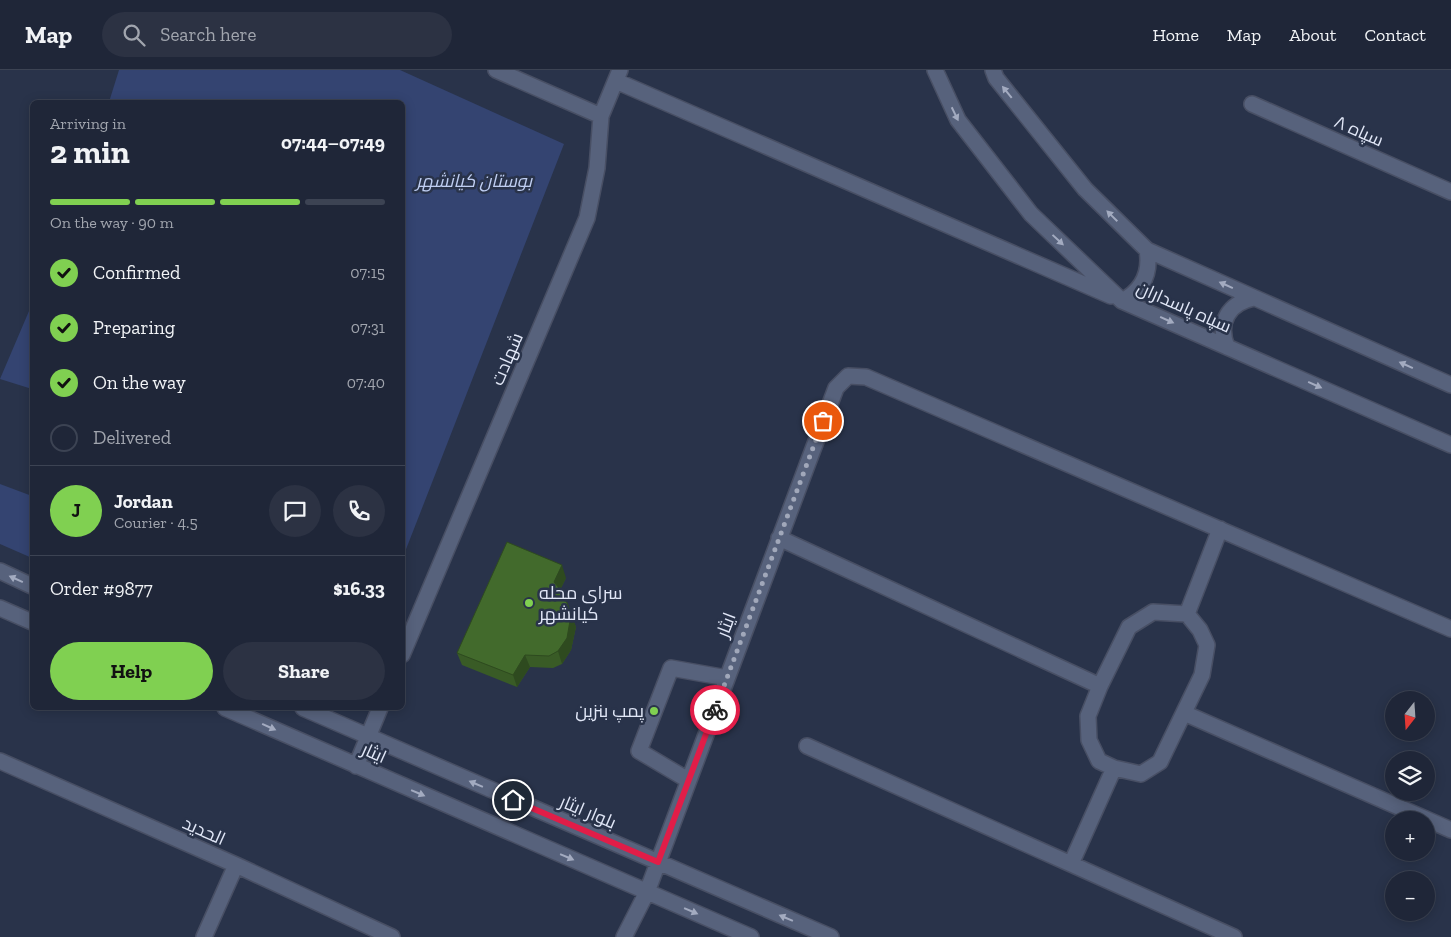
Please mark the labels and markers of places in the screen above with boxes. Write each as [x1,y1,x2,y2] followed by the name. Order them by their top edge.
[802,400,844,442] pin
[538,582,622,625] place label: سرای محله کیانشهر
[523,597,535,609] marker: سرای محله کیانشهر
[575,700,644,723] place label: پمپ بنزین
[648,705,660,717] marker: پمپ بنزین
[492,779,534,821] pin

